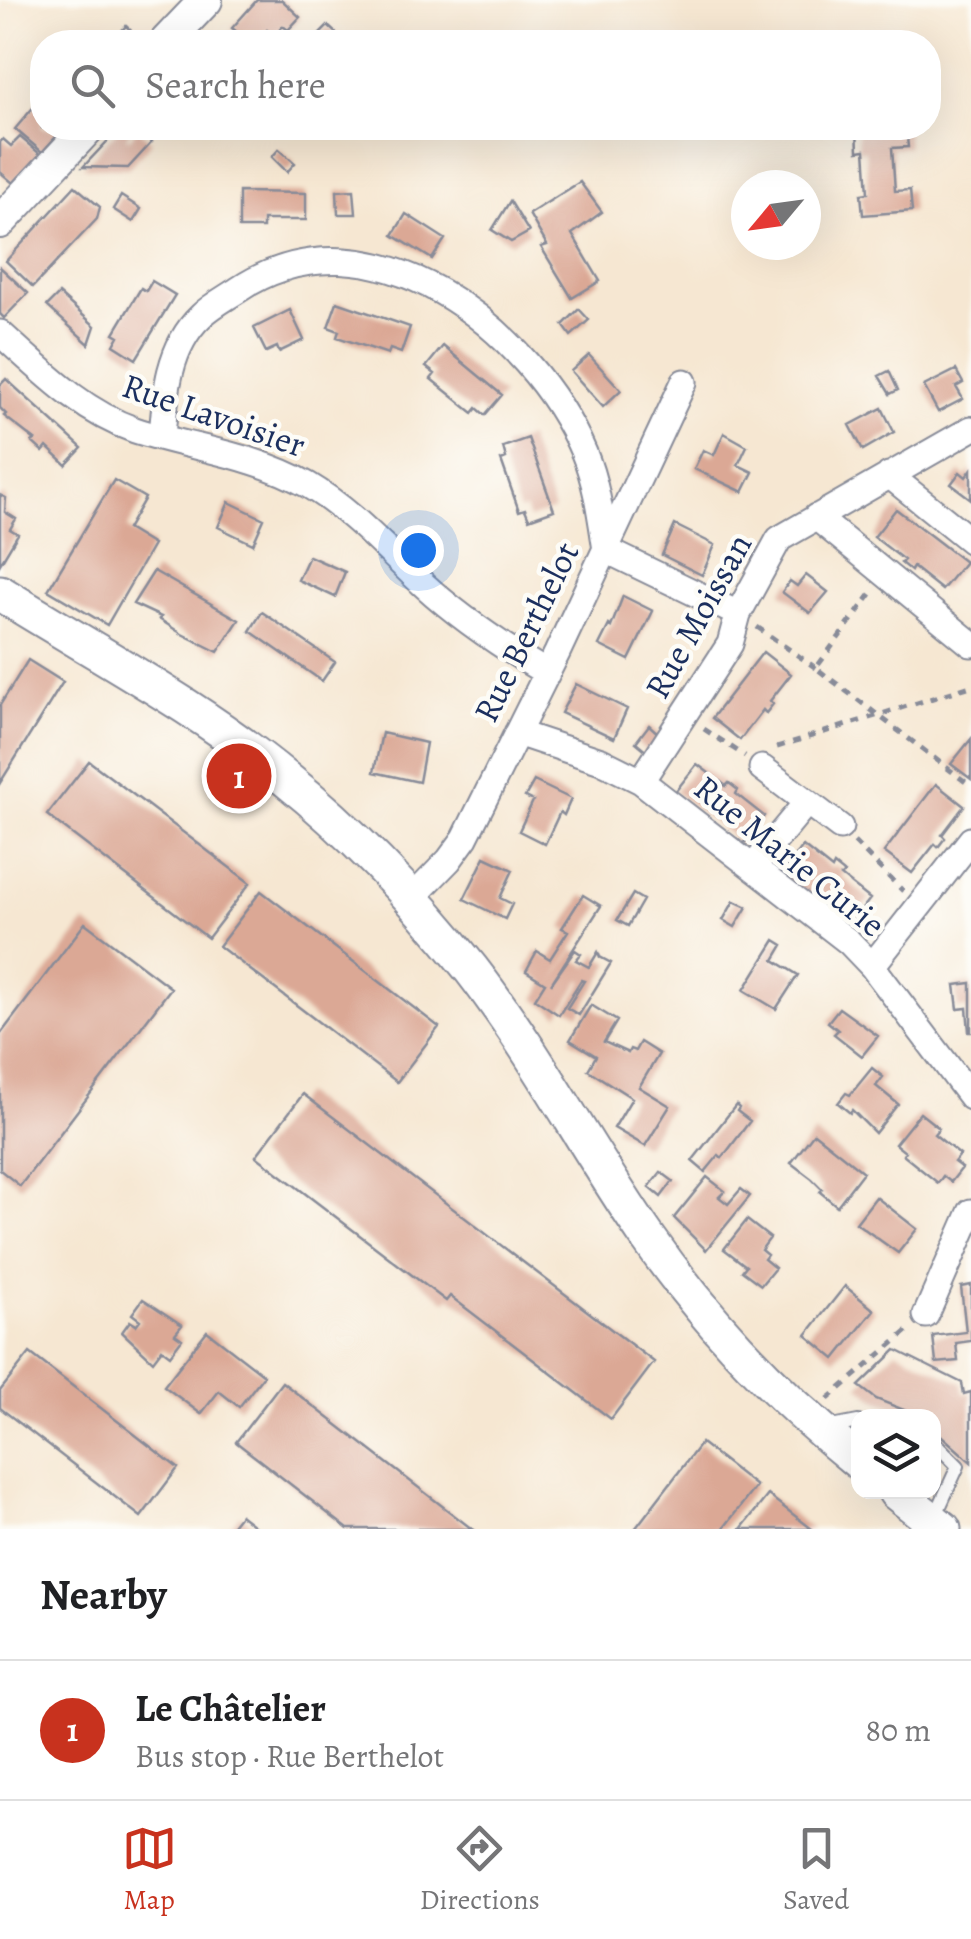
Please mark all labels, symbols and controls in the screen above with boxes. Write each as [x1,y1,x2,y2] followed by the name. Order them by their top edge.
[30,30,941,140] search box
[65,58,120,113] icon: search
[145,59,326,111] text: Search here
[731,170,821,260] north arrow
[116,361,312,469] street label: Rue Lavoisier
[393,525,444,576] your location
[633,525,763,707] street label: Rue Moissan
[462,534,590,730] street label: Rue Berthelot
[206,738,272,814] pin: 1
[684,764,896,948] street label: Rue Marie Curie
[851,1409,941,1499] map controls
[851,1409,941,1499] button: layers
[40,1566,167,1623] text: Nearby
[135,1682,326,1734] text: Le Châtelier
[67,1708,78,1752] text: 1
[865,1708,931,1752] text: 80 m
[135,1734,444,1778] text: Bus stop · Rue Berthelot
[122,1821,177,1919] tab: Map
[420,1821,540,1919] tab: Directions
[783,1821,849,1919] tab: Saved

